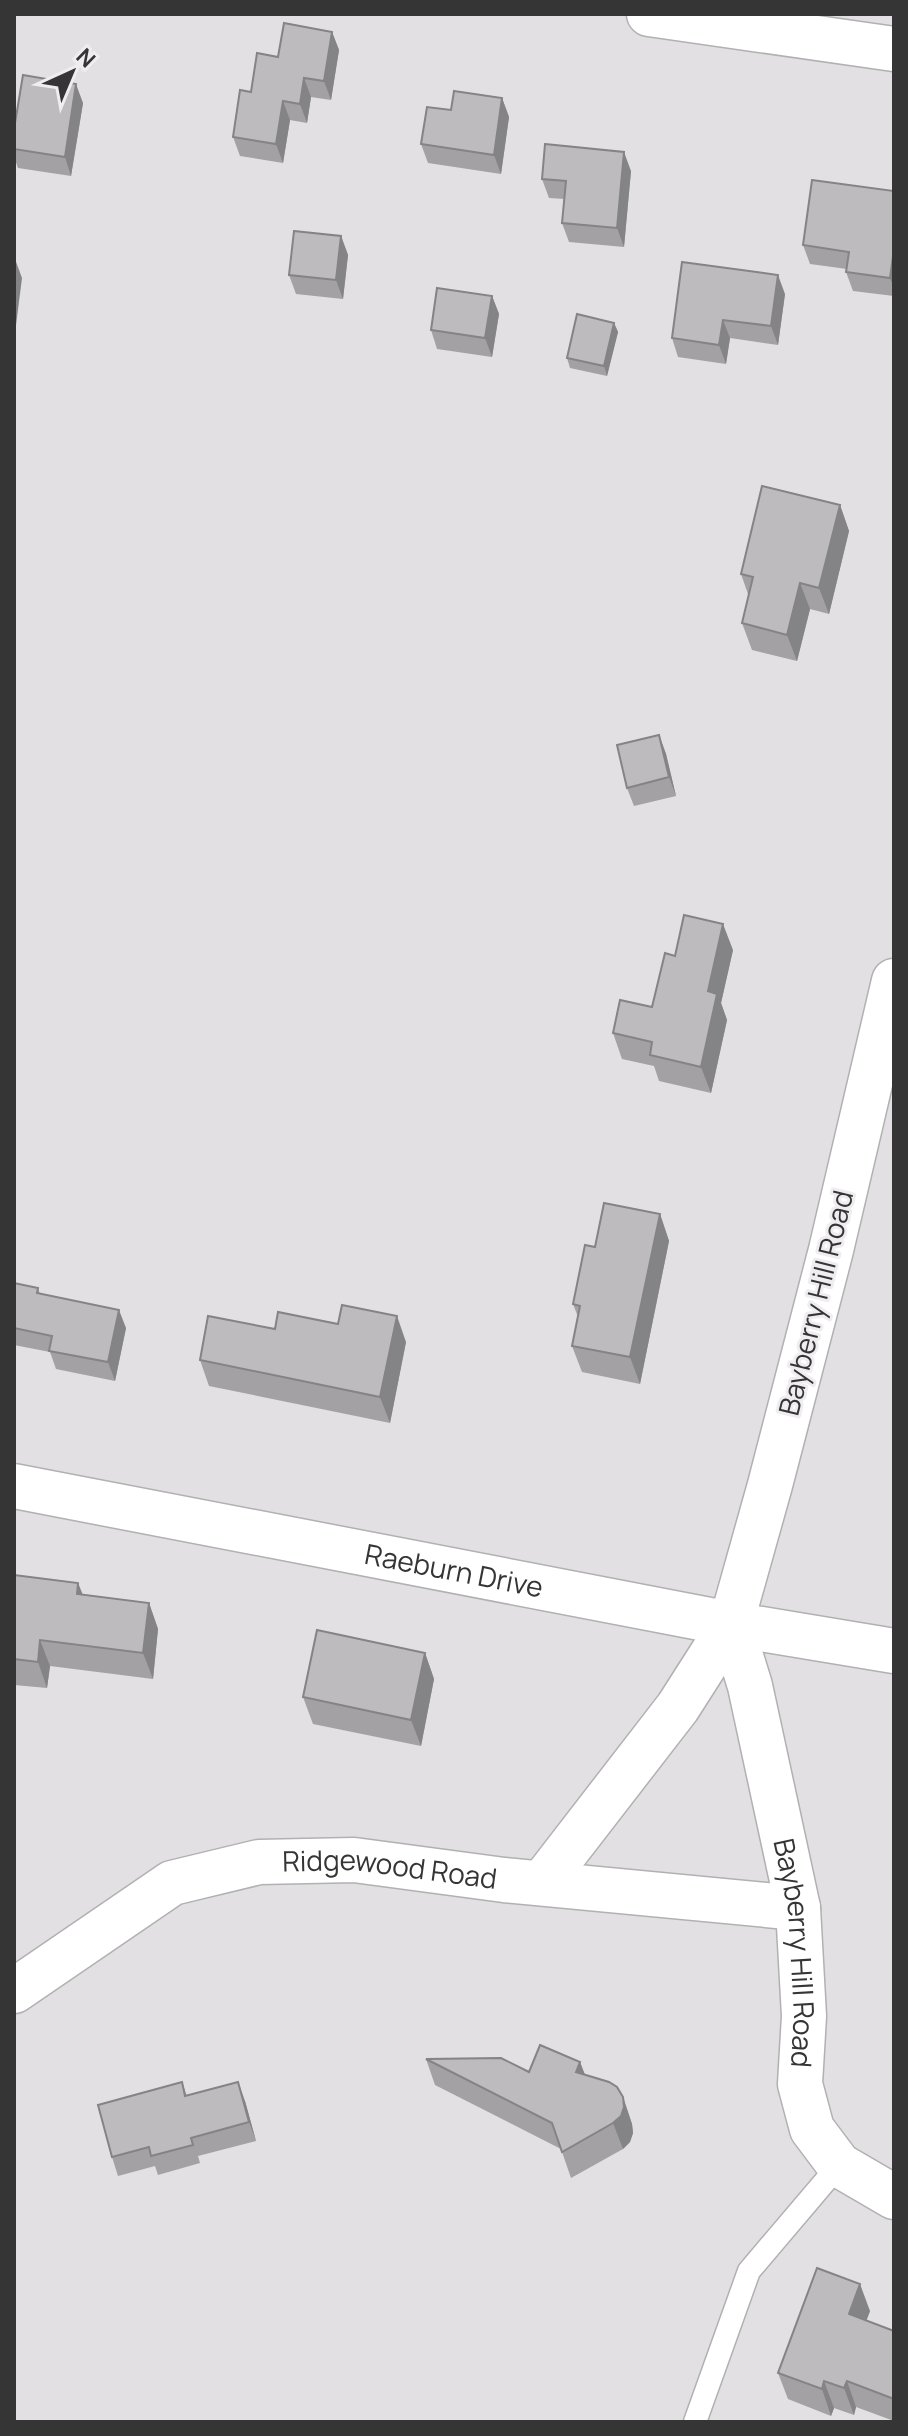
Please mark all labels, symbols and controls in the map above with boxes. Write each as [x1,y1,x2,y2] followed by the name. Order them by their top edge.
[32,32,112,112] north arrow
[70,41,102,74] text: N
[769,1186,861,1419] street label: Bayberry Hill Road
[362,1534,546,1605] street label: Raeburn Drive
[765,1835,824,2069] street label: Bayberry Hill Road
[282,1840,499,1897] street label: Ridgewood Road

